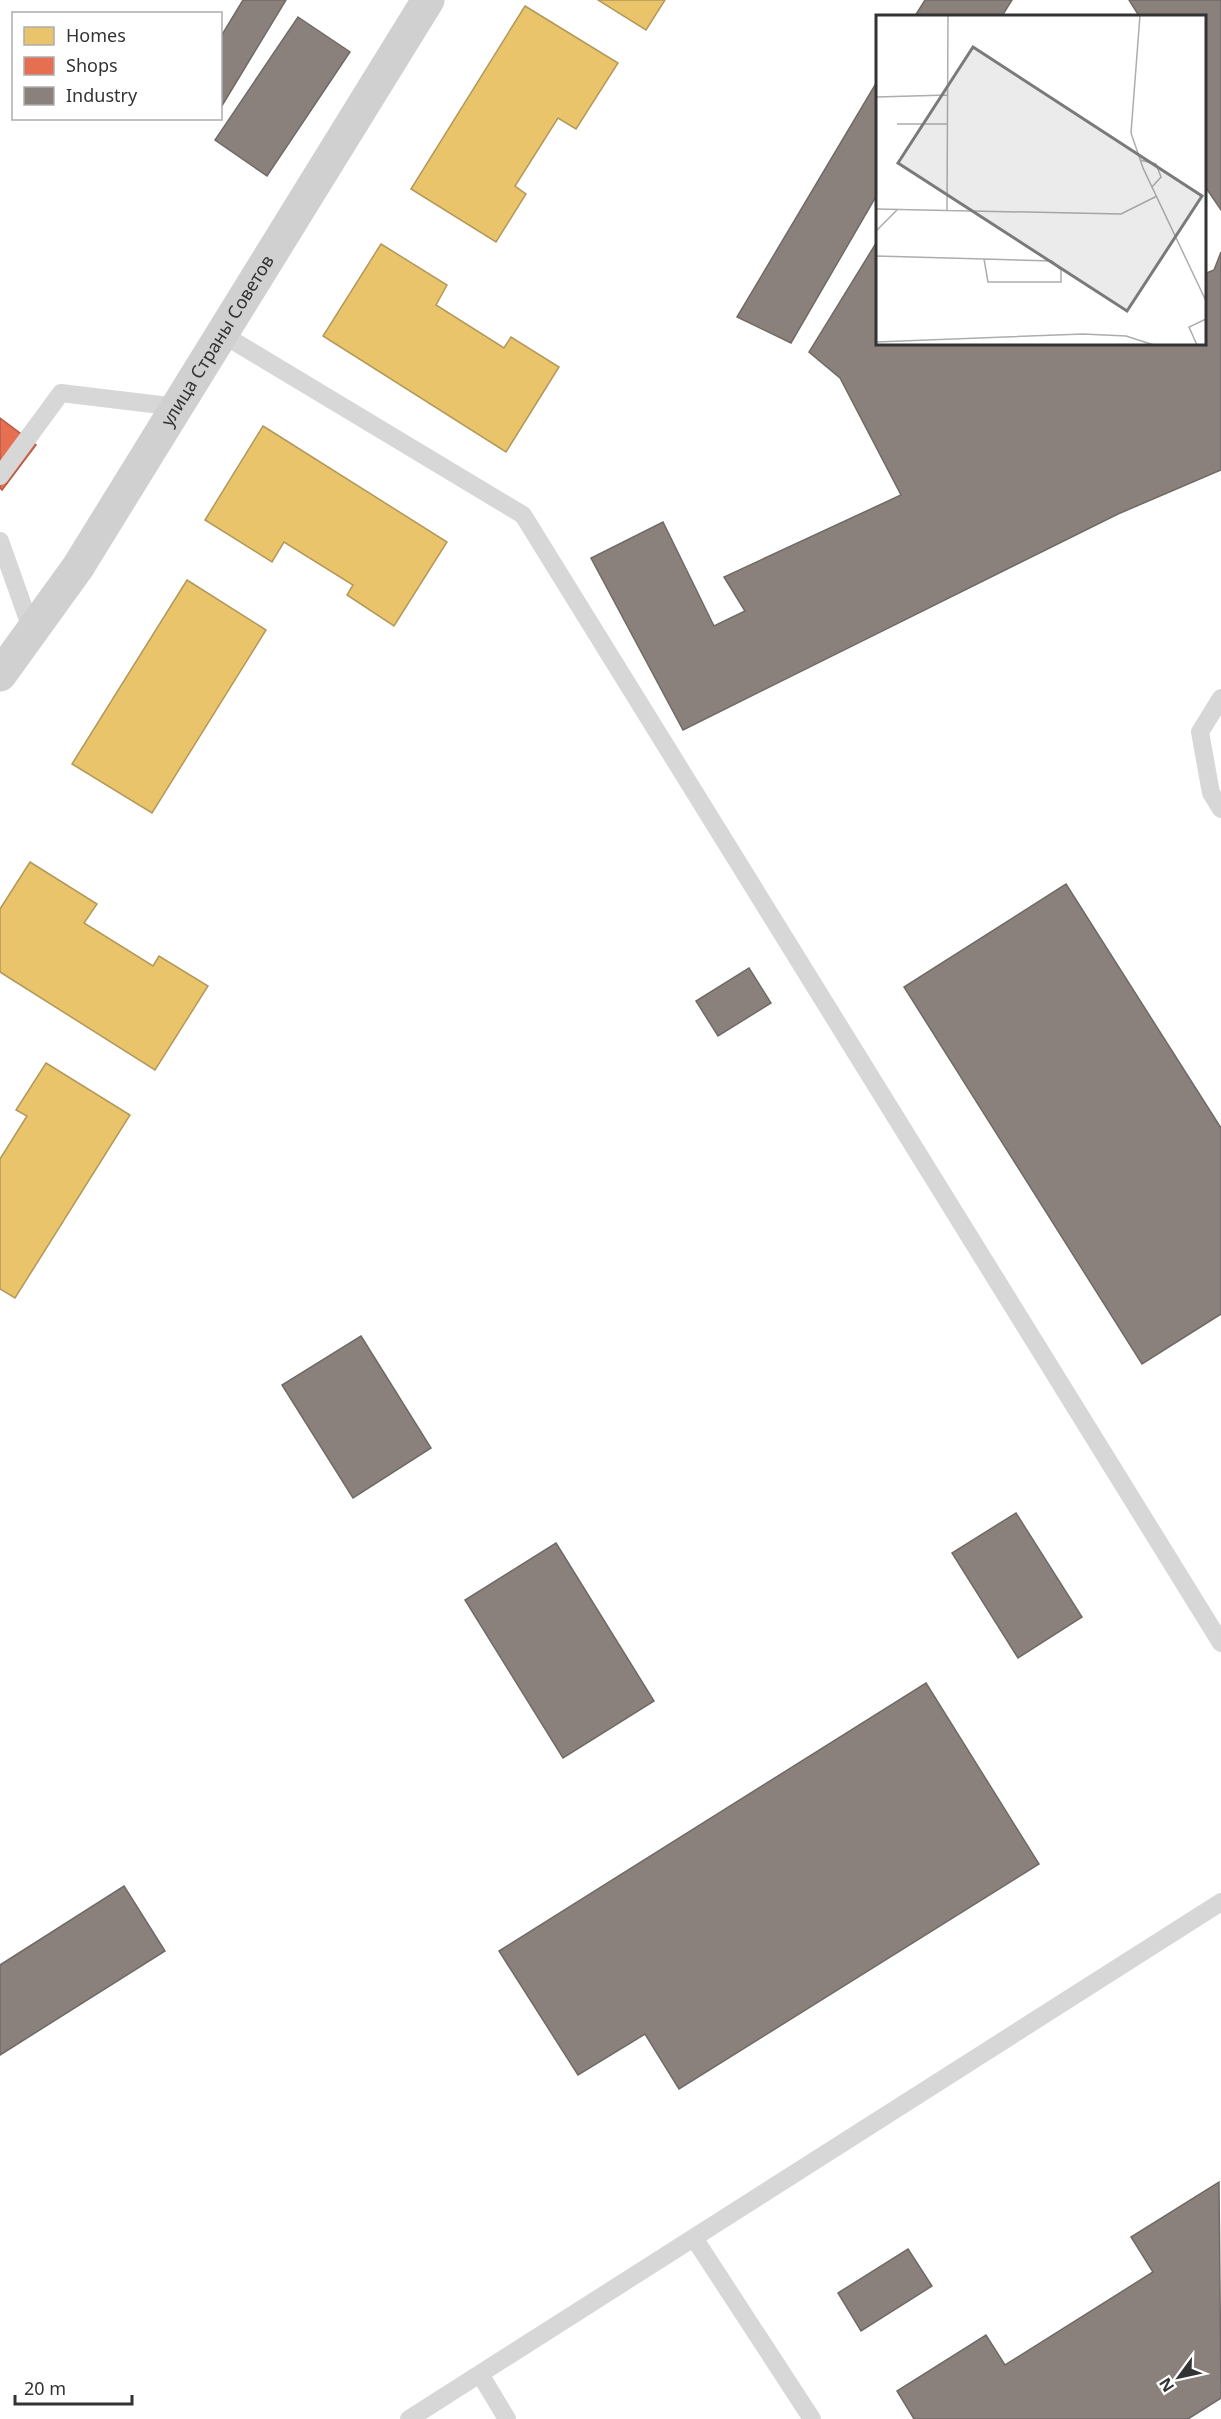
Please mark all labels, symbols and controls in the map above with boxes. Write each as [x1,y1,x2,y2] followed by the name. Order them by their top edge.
[12,12,222,120] legend
[876,15,1206,345] inset map
[66,23,126,47] text: Homes
[66,53,118,77] text: Shops
[66,83,138,107] text: Industry
[155,250,279,431] street label: улица Страны Советов
[1149,2347,1209,2407] north arrow
[15,2368,132,2406] scale bar
[1154,2374,1179,2397] text: N
[24,2376,66,2400] text: 20 m

